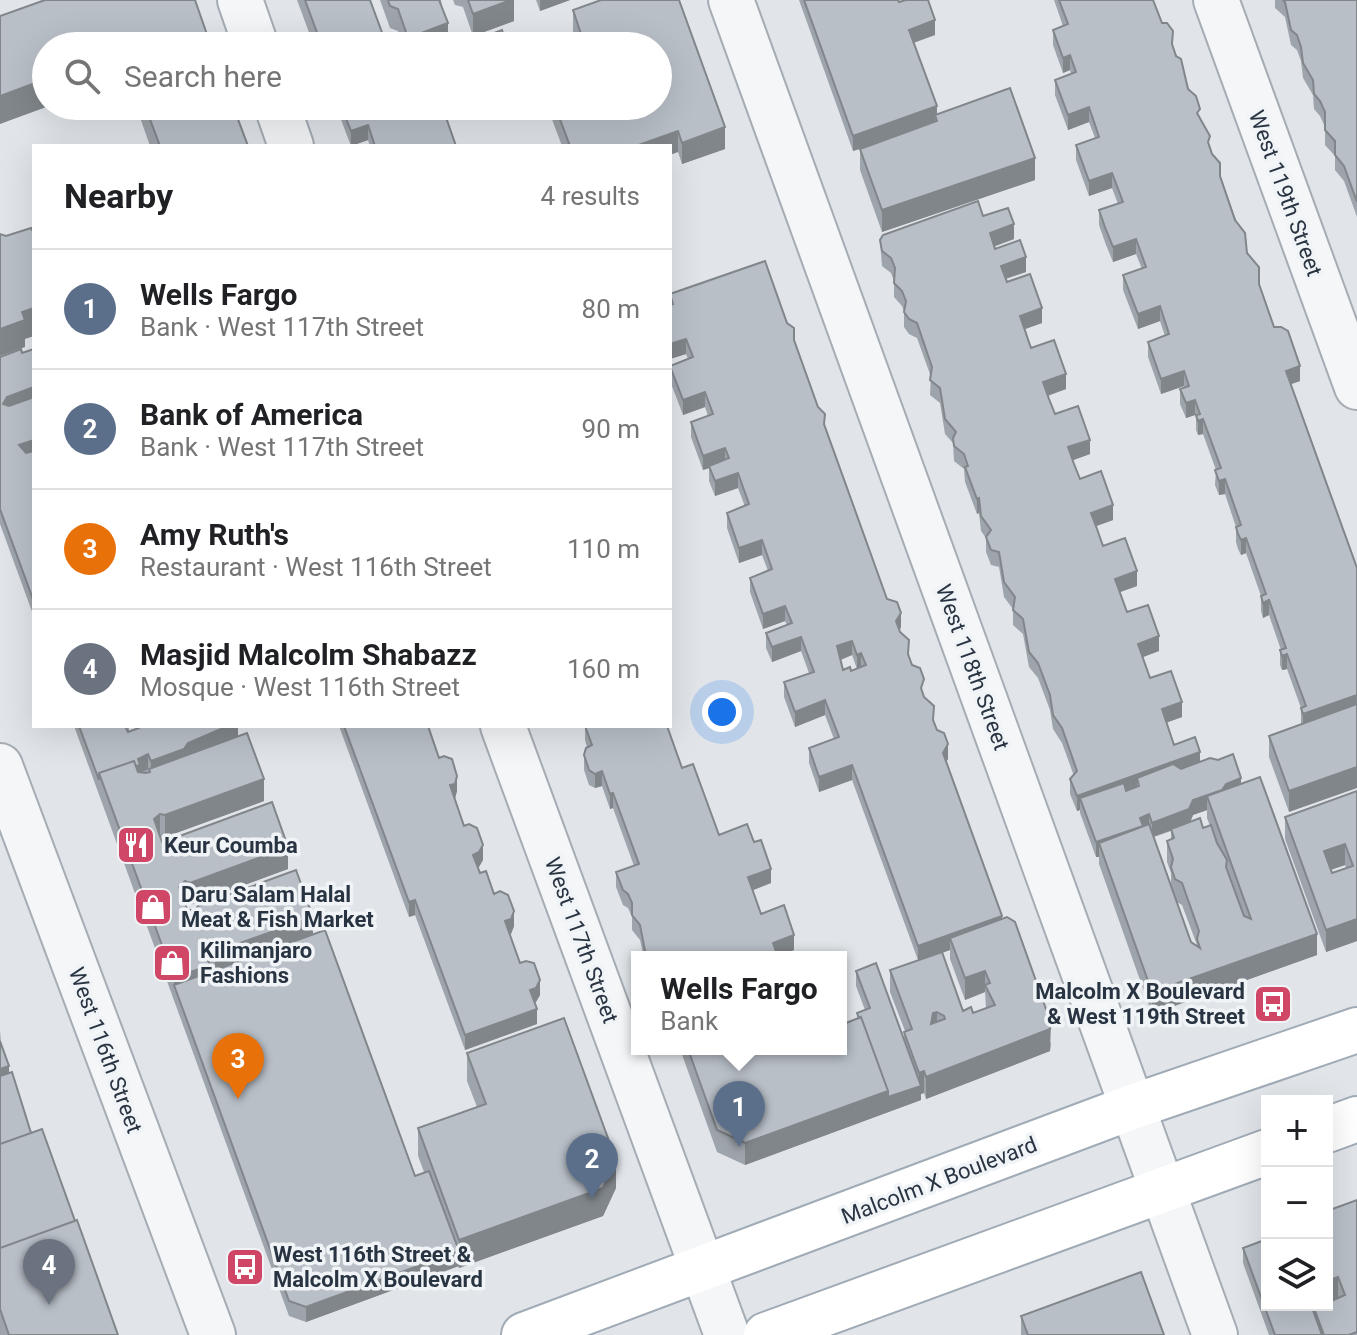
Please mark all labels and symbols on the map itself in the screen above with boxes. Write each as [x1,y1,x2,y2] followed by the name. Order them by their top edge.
[1244,107,1327,280] street label: West 119th Street
[931,581,1014,754] street label: West 118th Street
[702,692,742,732] your location
[115,824,157,866] restaurant icon: Keur Coumba
[164,833,298,858] place label: Keur Coumba
[540,854,623,1027] street label: West 117th Street
[181,882,374,932] place label: Daru Salam Halal Meat & Fish Market
[132,886,174,928] shop icon: Daru Salam Halal Meat & Fish Market
[200,938,312,988] place label: Kilimanjaro Fashions
[151,942,193,984] shop icon: Kilimanjaro Fashions
[64,964,147,1137] street label: West 116th Street
[1035,979,1246,1029] place label: Malcolm X Boulevard & West 119th Street
[1252,983,1294,1025] bus stop icon: Malcolm X Boulevard & West 119th Street
[212,1033,264,1099] pin: 3
[713,1081,765,1147] pin: 1
[838,1132,1040,1229] street label: Malcolm X Boulevard
[566,1133,618,1199] pin: 2
[23,1239,75,1305] pin: 4
[273,1242,483,1292] place label: West 116th Street & Malcolm X Boulevard
[224,1246,266,1288] bus stop icon: West 116th Street & Malcolm X Boulevard

